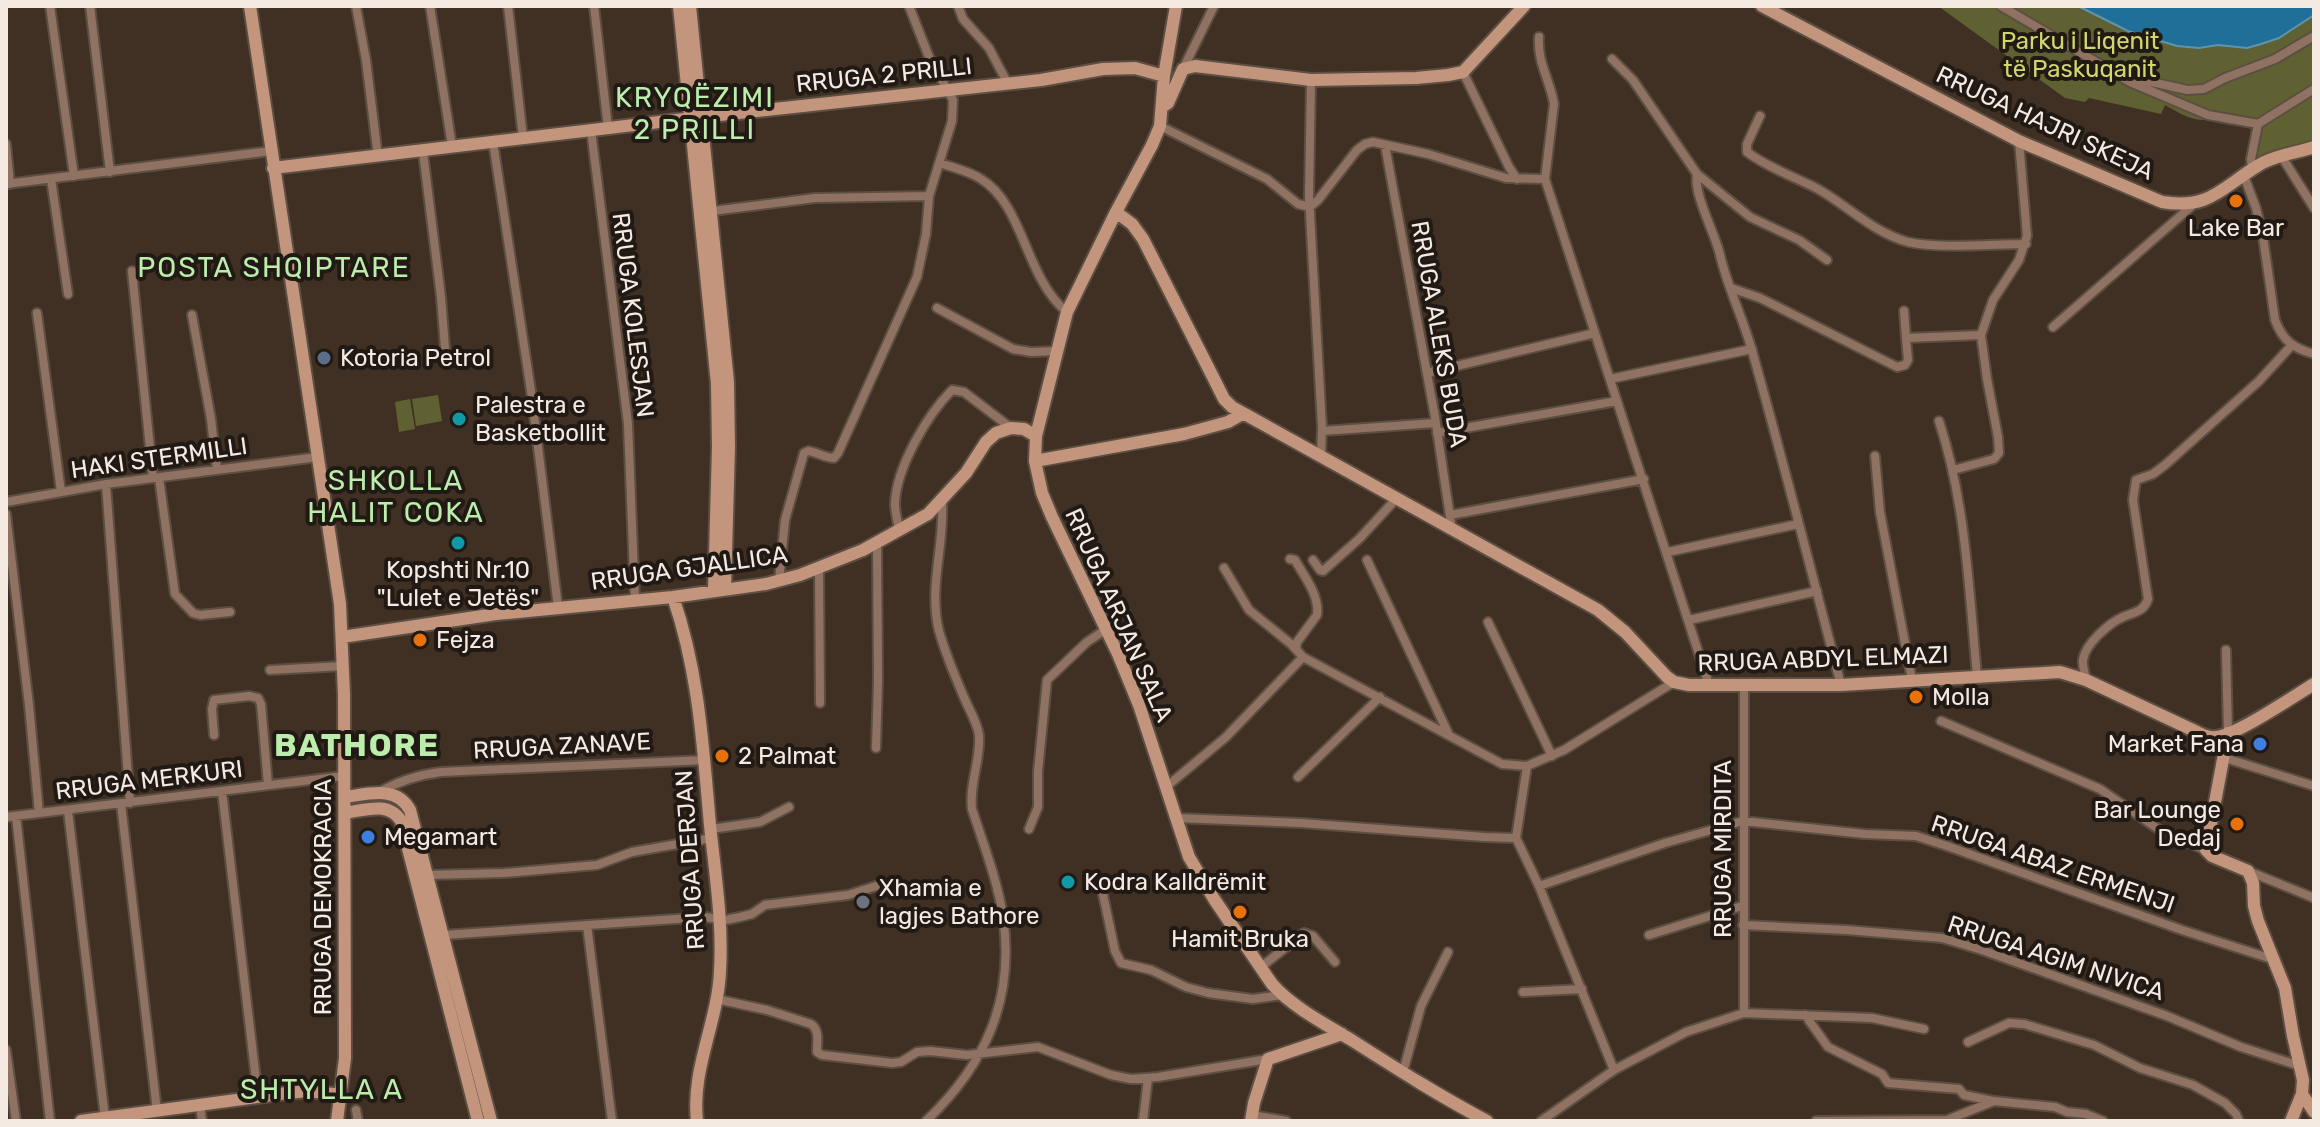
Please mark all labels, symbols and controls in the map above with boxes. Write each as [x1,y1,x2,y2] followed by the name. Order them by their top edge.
[2001,27,2159,83] park label: Parku i Liqenit të Paskuqanit
[795,52,973,98] street label: RRUGA 2 PRILLI
[1932,60,2158,186] street label: RRUGA HAJRI SKEJA
[615,81,775,146] district label: KRYQËZIMI 2 PRILLI
[2227,192,2245,210] marker: Lake Bar
[607,211,659,419] street label: RRUGA KOLESJAN
[2188,214,2284,242] place label: Lake Bar
[1405,219,1473,449] street label: RRUGA ALEKS BUDA
[137,251,411,284] district label: POSTA SHQIPTARE
[340,344,491,372] place label: Kotoria Petrol
[315,349,333,367] marker: Kotoria Petrol
[475,391,606,447] place label: Palestra e Basketbollit
[450,410,468,428] marker: Palestra e Basketbollit
[69,432,249,484] street label: HAKI STERMILLI
[307,464,485,529] district label: SHKOLLA HALIT COKA
[1059,504,1179,726] street label: RRUGA ARJAN SALA
[449,534,467,552] marker: Kopshti Nr.10 "Lulet e Jetës"
[589,540,789,596] street label: RRUGA GJALLICA
[377,556,539,612] place label: Kopshti Nr.10 "Lulet e Jetës"
[436,626,495,654] place label: Fejza
[411,631,429,649] marker: Fejza
[1697,641,1949,677] street label: RRUGA ABDYL ELMAZI
[1932,683,1990,711] place label: Molla
[1907,688,1925,706] marker: Molla
[274,726,440,764] district label: BATHORE
[472,727,652,765] street label: RRUGA ZANAVE
[2108,730,2244,758] place label: Market Fana
[2251,735,2269,753] marker: Market Fana
[738,742,836,770] place label: 2 Palmat
[713,747,731,765] marker: 2 Palmat
[54,755,244,805] street label: RRUGA MERKURI
[1709,760,1737,938] street label: RRUGA MIRDITA
[670,769,710,951] street label: RRUGA DERJAN
[309,779,337,1015] street label: RRUGA DEMOKRACIA
[2093,796,2221,852] place label: Bar Lounge Dedaj
[1928,809,2178,919] street label: RRUGA ABAZ ERMENJI
[2228,815,2246,833] marker: Bar Lounge Dedaj
[384,823,497,851] place label: Megamart
[359,828,377,846] marker: Megamart
[1084,868,1266,896] place label: Kodra Kalldrëmit
[1059,873,1077,891] marker: Kodra Kalldrëmit
[879,874,1039,930] place label: Xhamia e lagjes Bathore
[854,893,872,911] marker: Xhamia e lagjes Bathore
[1231,903,1249,921] marker: Hamit Bruka
[1944,910,2168,1006] street label: RRUGA AGIM NIVICA
[1171,925,1309,953] place label: Hamit Bruka
[240,1073,404,1106] district label: SHTYLLA A

